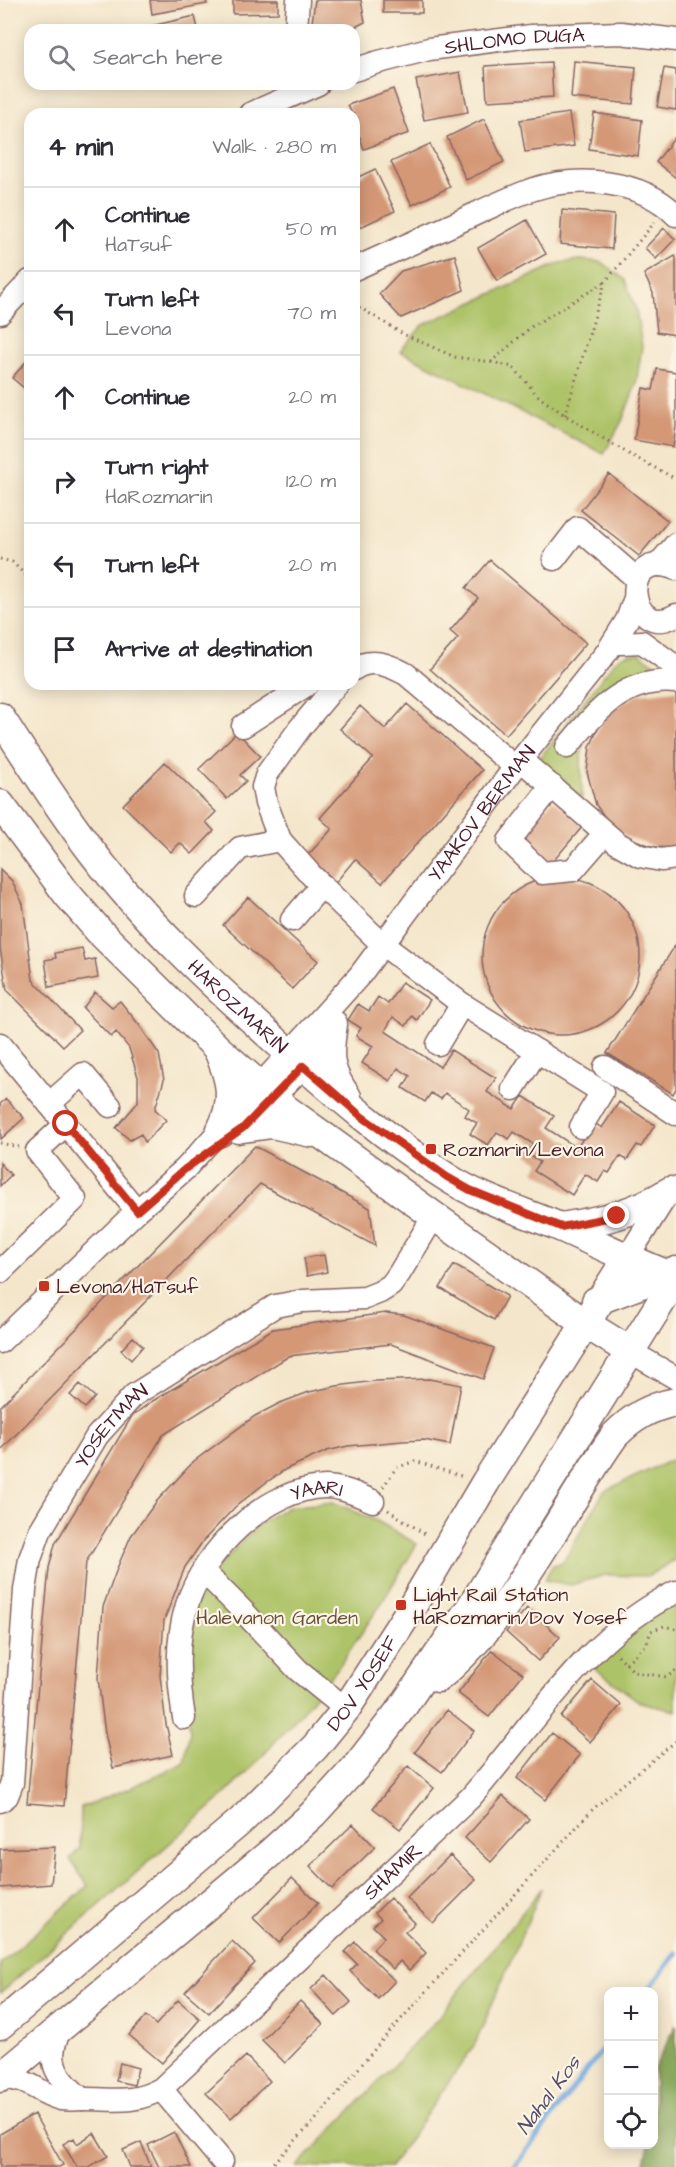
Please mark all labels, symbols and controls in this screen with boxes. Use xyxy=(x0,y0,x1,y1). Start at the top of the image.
street label: SHLOMO DUGA xyxy=(443,21,585,62)
search box xyxy=(24,24,360,90)
icon: search xyxy=(45,41,78,74)
text: Search here xyxy=(93,42,223,73)
text: 4 min xyxy=(48,129,113,165)
text: Walk · 280 m xyxy=(212,133,336,161)
text: Continue xyxy=(105,200,190,231)
icon: ahead xyxy=(48,213,81,246)
text: 50 m xyxy=(286,215,336,243)
text: HaTsuf xyxy=(105,231,172,259)
text: Turn left xyxy=(105,284,199,315)
icon: left xyxy=(48,297,81,330)
text: 70 m xyxy=(288,299,336,327)
text: Levona xyxy=(105,315,171,343)
icon: ahead xyxy=(48,381,81,414)
text: Continue xyxy=(105,382,190,413)
text: 20 m xyxy=(288,383,336,411)
text: Turn right xyxy=(105,452,208,483)
icon: right xyxy=(48,465,81,498)
text: 120 m xyxy=(286,467,336,495)
text: HaRozmarin xyxy=(105,483,213,511)
icon: left xyxy=(48,549,81,582)
text: Turn left xyxy=(105,550,199,581)
text: 20 m xyxy=(288,551,336,579)
icon: arrive xyxy=(48,633,81,666)
text: Arrive at destination xyxy=(105,634,312,665)
street label: YAAKOV BERMAN xyxy=(421,739,543,888)
street label: HAROZMARIN xyxy=(181,953,294,1060)
route start xyxy=(52,1110,78,1136)
place label: Rozmarin/Levona xyxy=(443,1136,604,1164)
marker: Rozmarin/Levona xyxy=(424,1142,438,1156)
route end xyxy=(603,1202,629,1228)
place label: Levona/HaTsuf xyxy=(56,1273,199,1301)
marker: Levona/HaTsuf xyxy=(37,1279,51,1293)
street label: YOSETMAN xyxy=(68,1377,153,1473)
street label: YAARI xyxy=(286,1474,346,1508)
place label: Light Rail Station HaRozmarin/Dov Yosef xyxy=(413,1581,627,1632)
marker: Light Rail Station HaRozmarin/Dov Yosef xyxy=(394,1598,408,1612)
park label: Halevanon Garden xyxy=(196,1604,358,1632)
street label: DOV YOSEF xyxy=(321,1630,405,1737)
street label: SHAMIR xyxy=(357,1837,429,1907)
map controls xyxy=(604,1987,658,2149)
button: + xyxy=(604,1987,658,2041)
button: − xyxy=(604,2041,658,2095)
water label: Nahal Kos xyxy=(509,2049,588,2141)
button: locate xyxy=(604,2095,658,2149)

